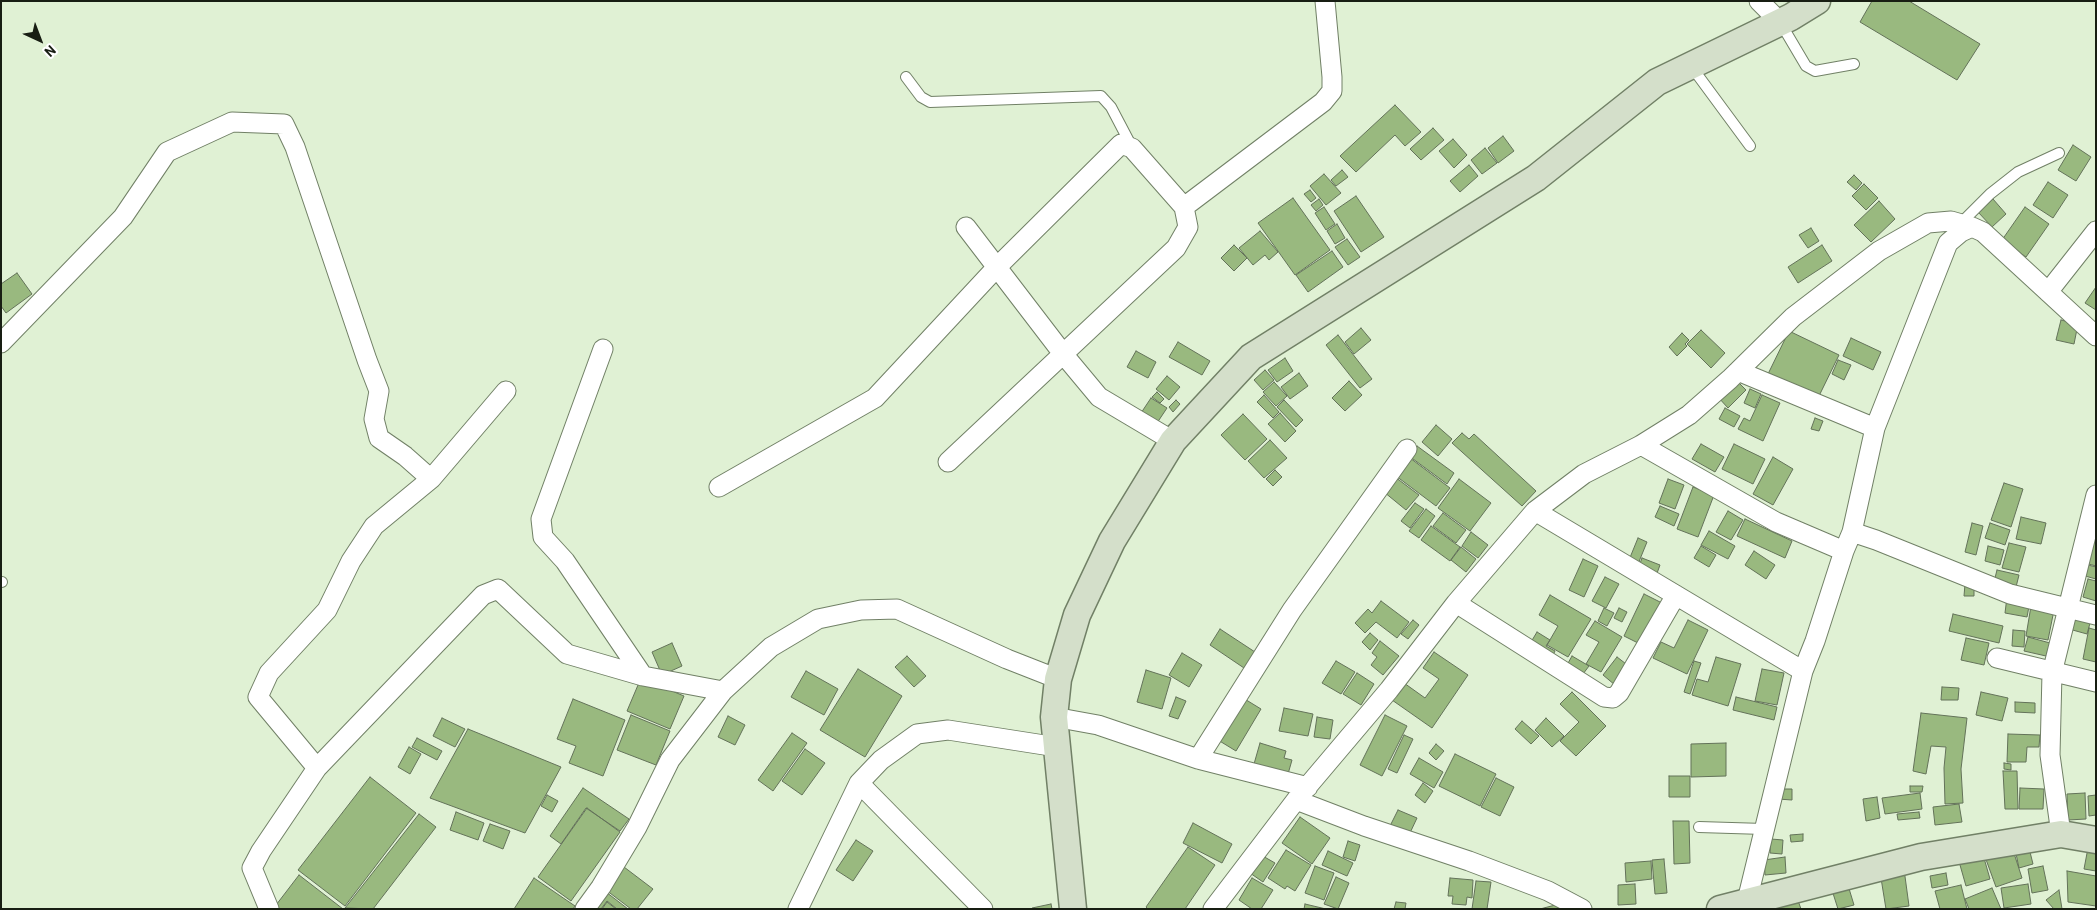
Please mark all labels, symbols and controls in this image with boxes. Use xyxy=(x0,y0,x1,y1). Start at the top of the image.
north arrow xyxy=(15,15,65,65)
text: N xyxy=(41,42,60,61)

